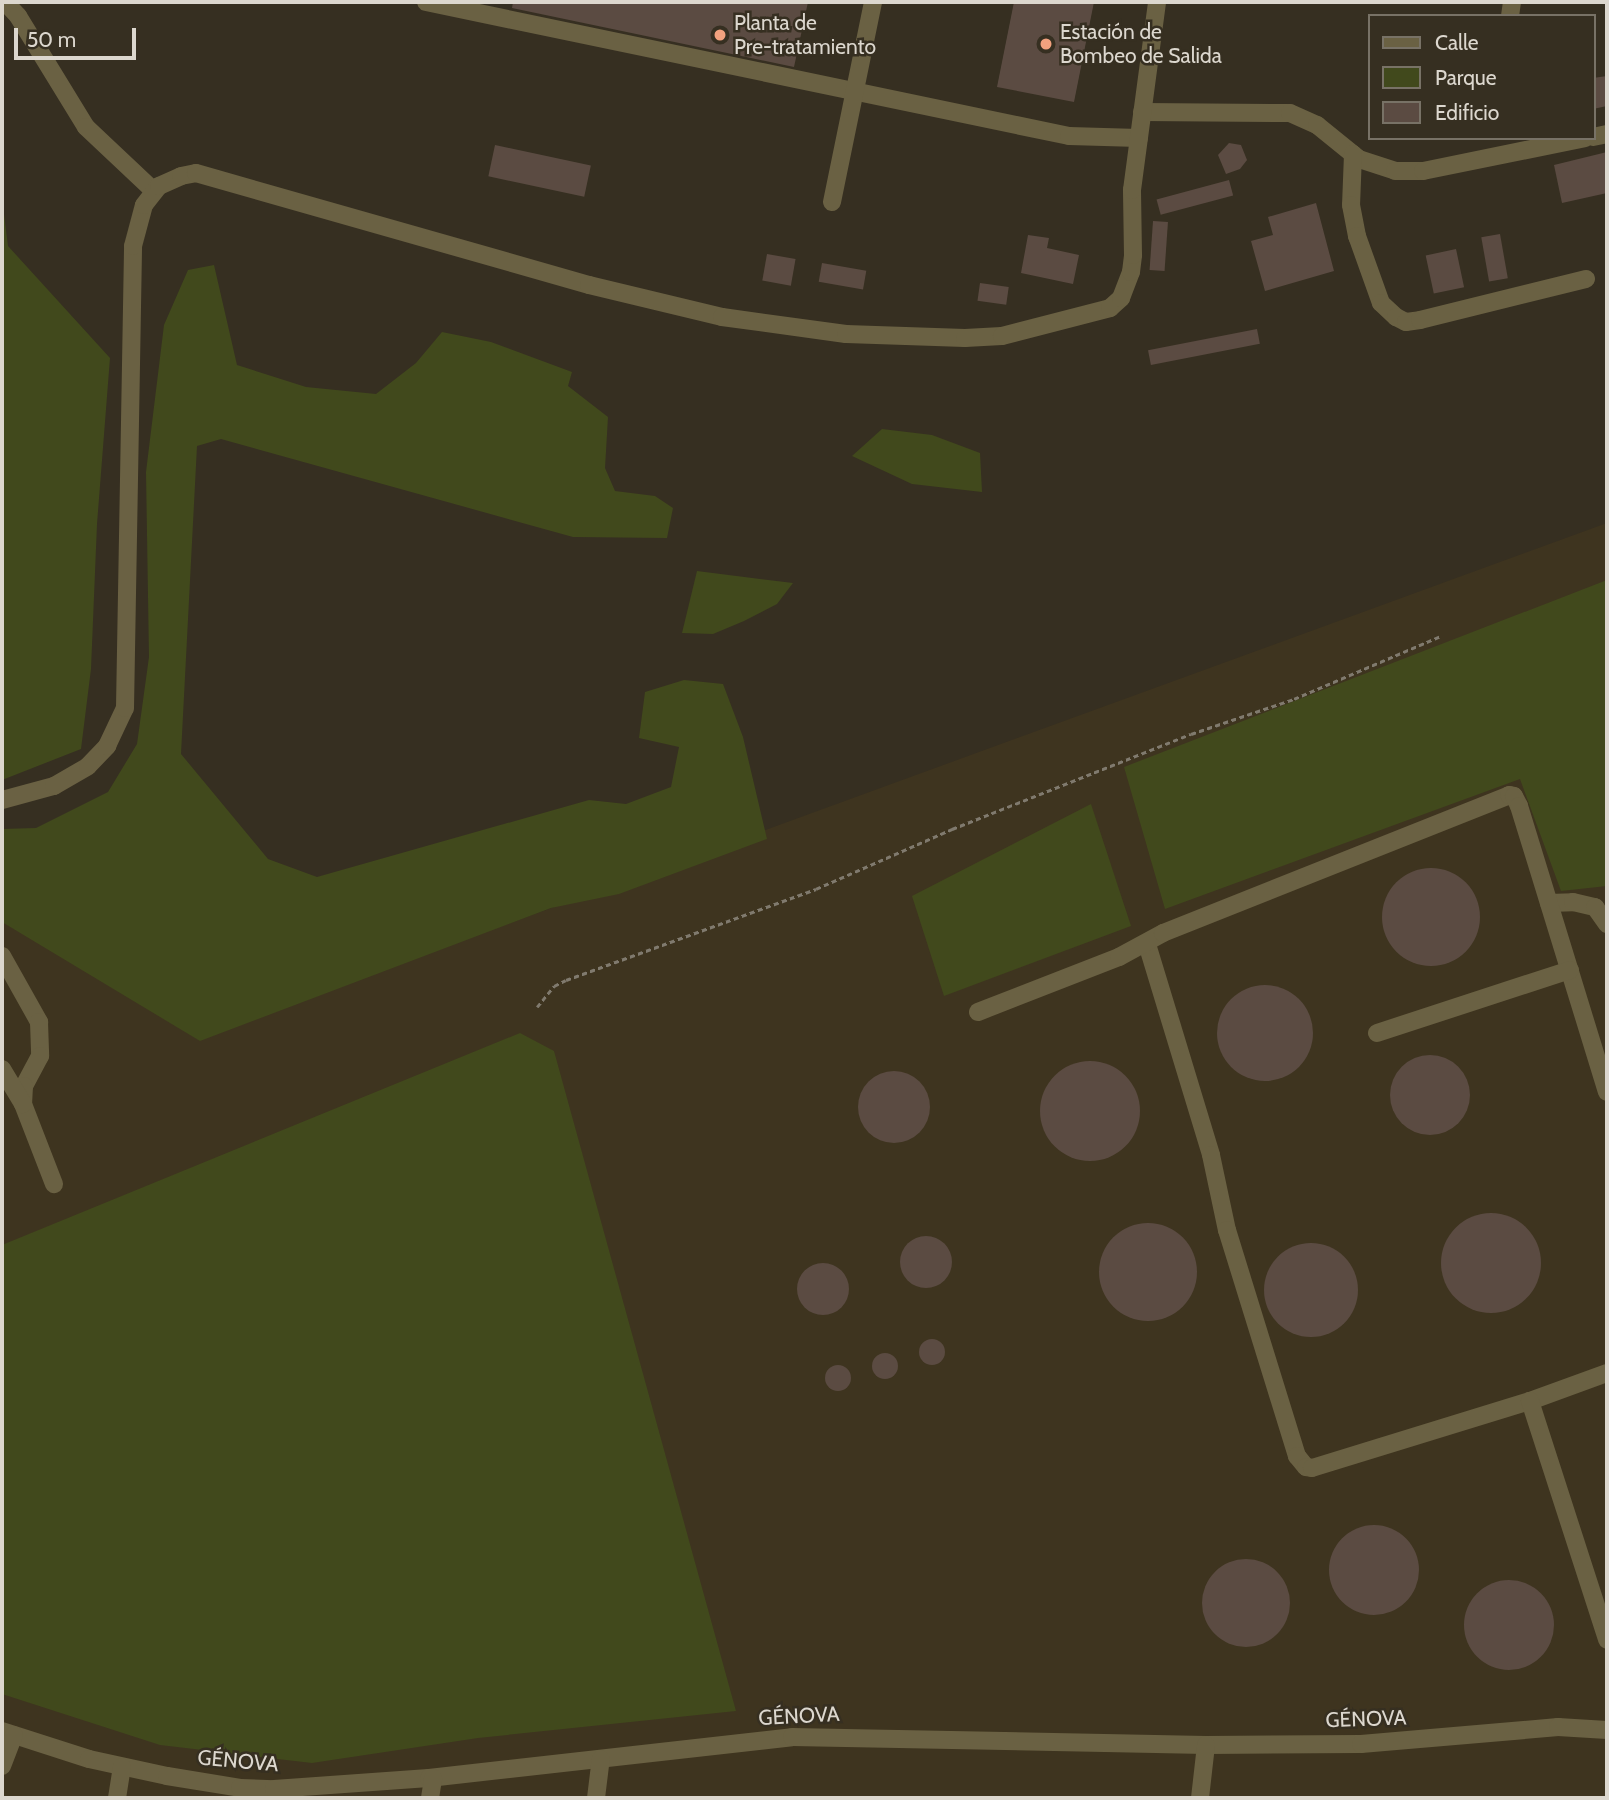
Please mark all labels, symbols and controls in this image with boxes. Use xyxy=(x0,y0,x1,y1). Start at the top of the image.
place label: Planta de Pre-tratamiento xyxy=(734,10,876,60)
scale bar xyxy=(18,14,140,58)
legend xyxy=(1368,14,1595,140)
place label: Estación de Bombeo de Salida xyxy=(1060,19,1222,69)
text: 50 m xyxy=(27,27,76,52)
marker: Planta de Pre-tratamiento xyxy=(712,27,728,43)
text: Calle xyxy=(1435,30,1479,55)
marker: Estación de Bombeo de Salida xyxy=(1038,36,1054,52)
text: Parque xyxy=(1435,65,1497,90)
text: Edificio xyxy=(1435,100,1499,125)
street label: GÉNOVA xyxy=(758,1701,840,1731)
street label: GÉNOVA xyxy=(1325,1705,1407,1733)
street label: GÉNOVA xyxy=(196,1745,280,1777)

